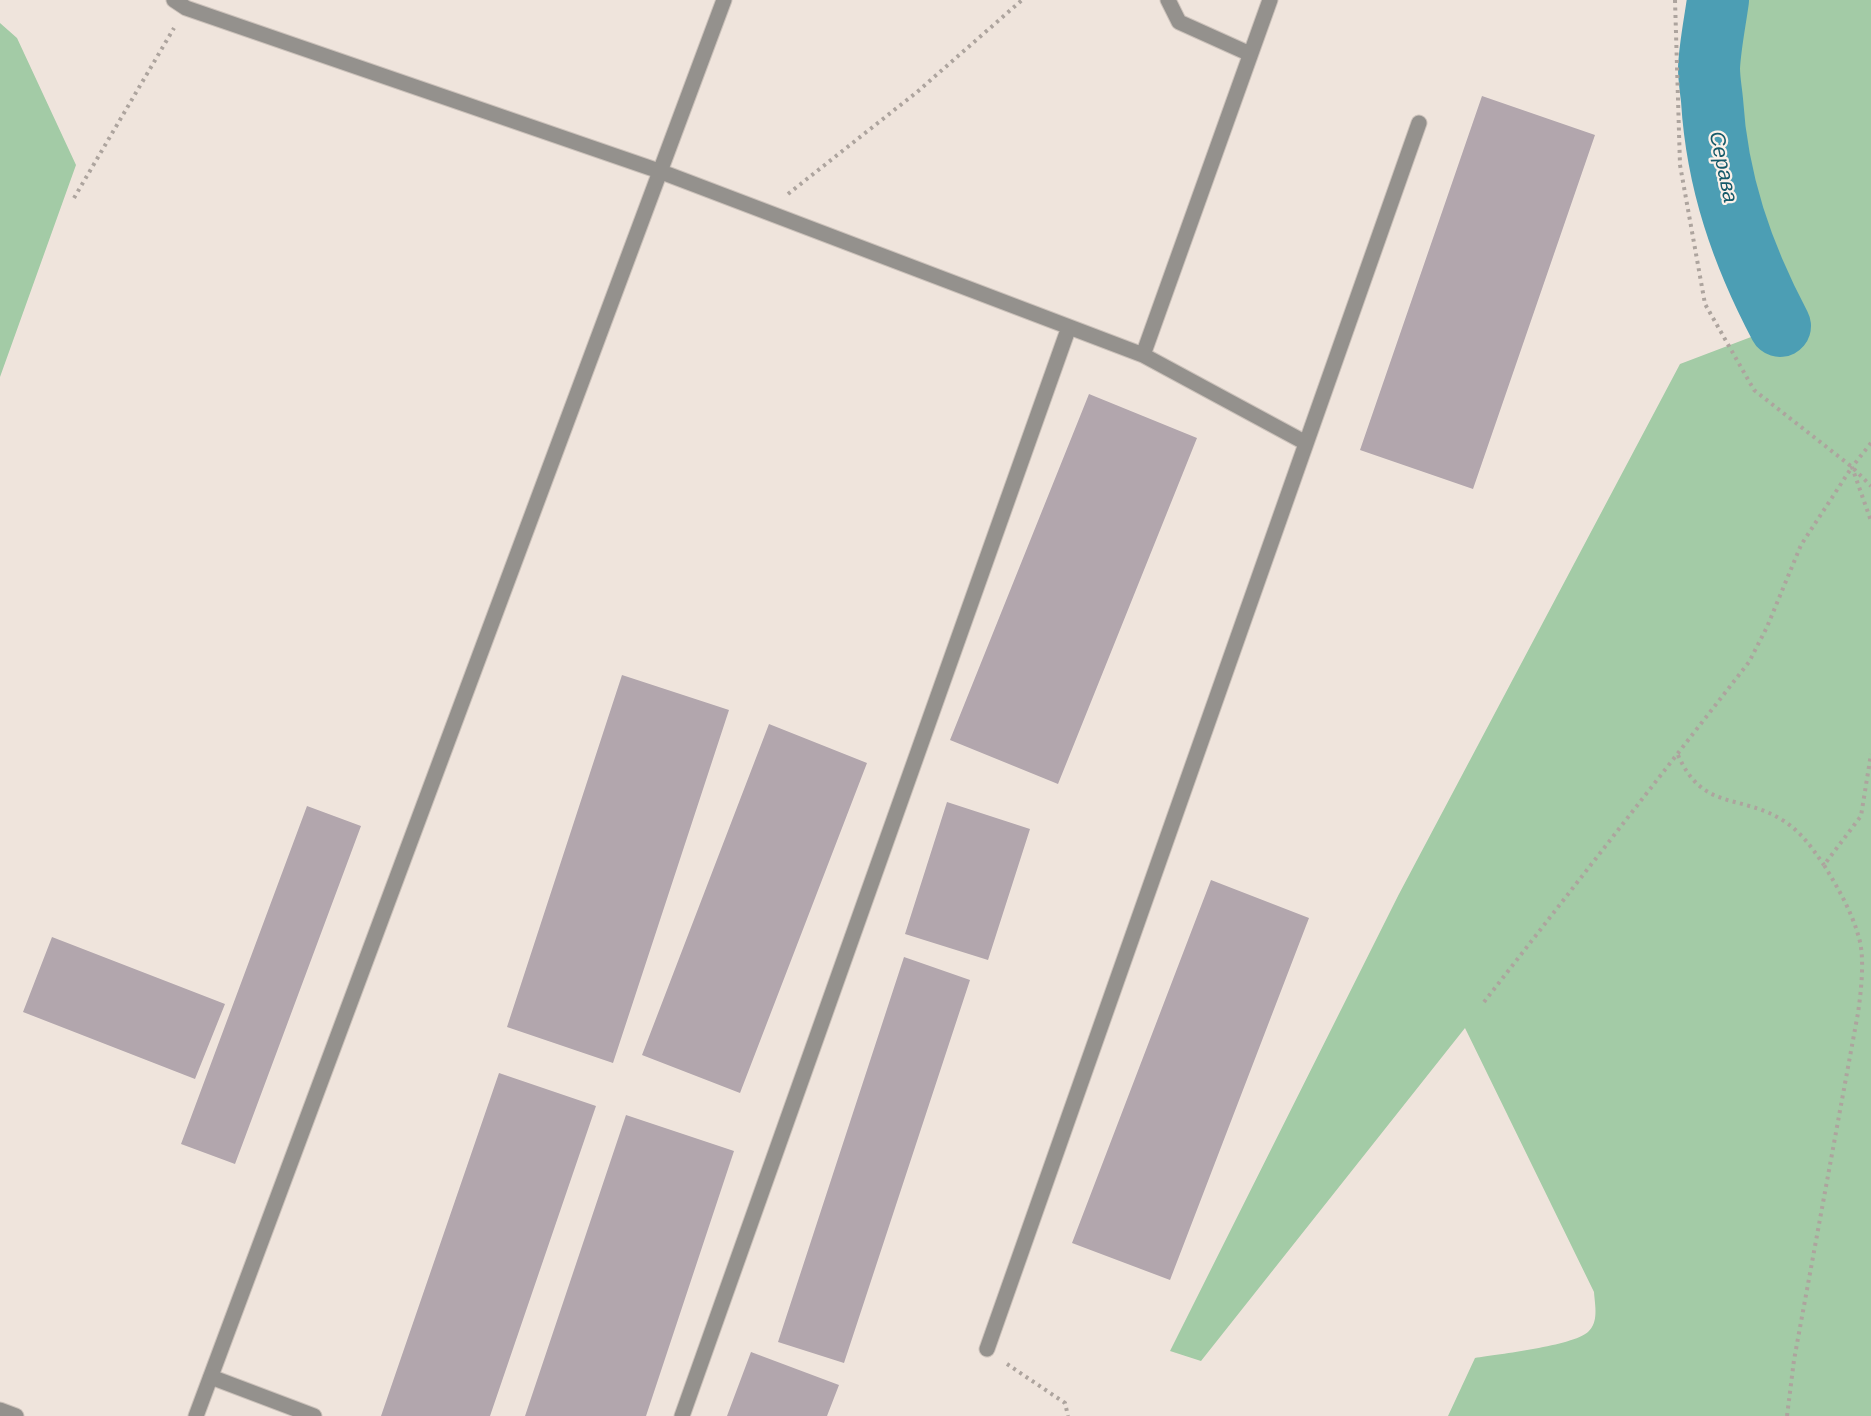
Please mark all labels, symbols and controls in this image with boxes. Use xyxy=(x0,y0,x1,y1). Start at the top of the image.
water label: Серава xyxy=(1703,129,1743,205)

